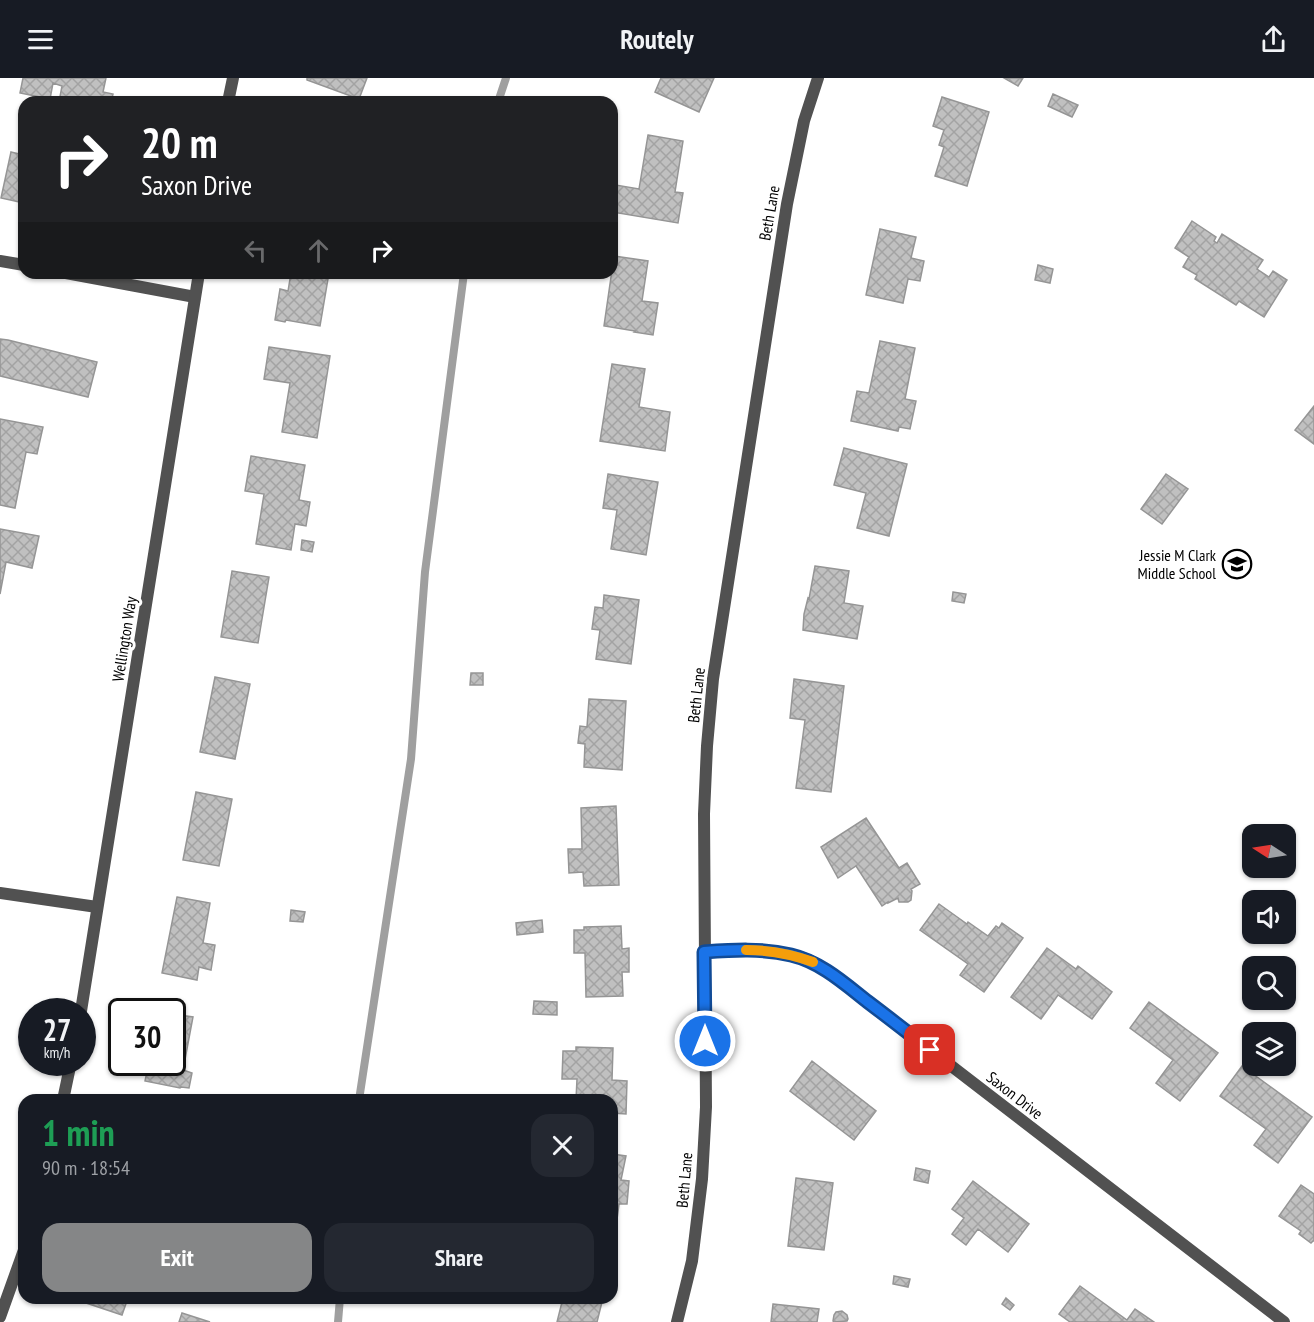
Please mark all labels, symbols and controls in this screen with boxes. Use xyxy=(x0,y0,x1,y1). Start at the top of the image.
text: Routely xyxy=(620,22,694,56)
icon: menu xyxy=(24,23,57,56)
icon: share xyxy=(1257,23,1290,56)
text: 20 m xyxy=(141,115,218,170)
icon: right xyxy=(42,120,120,198)
text: Saxon Drive xyxy=(141,168,252,202)
street label: Beth Lane xyxy=(754,184,784,242)
icon: left xyxy=(239,234,272,267)
icon: ahead xyxy=(302,234,335,267)
icon: right xyxy=(365,234,398,267)
place label: Jessie M Clark Middle School xyxy=(1138,545,1217,583)
school or university icon: Jessie M Clark Middle School xyxy=(1221,548,1253,580)
street label: Wellington Way xyxy=(107,595,141,683)
street label: Beth Lane xyxy=(683,666,709,724)
north arrow xyxy=(1242,824,1296,878)
map controls xyxy=(1242,824,1296,1076)
button: sound xyxy=(1242,890,1296,944)
button: search xyxy=(1242,956,1296,1010)
speed limit sign: 30 xyxy=(108,998,186,1076)
position arrow xyxy=(673,1009,737,1073)
text: 27 xyxy=(43,1010,71,1049)
button: layers xyxy=(1242,1022,1296,1076)
pin xyxy=(904,1024,955,1075)
icon: arrive xyxy=(913,1033,946,1066)
text: km/h xyxy=(44,1043,70,1062)
street label: Saxon Drive xyxy=(983,1067,1047,1123)
text: 1 min xyxy=(42,1109,115,1156)
button: close xyxy=(531,1114,594,1177)
street label: Beth Lane xyxy=(672,1152,696,1208)
text: 90 m · 18:54 xyxy=(42,1155,130,1181)
button: Exit xyxy=(42,1223,312,1292)
button: Share xyxy=(324,1223,594,1292)

